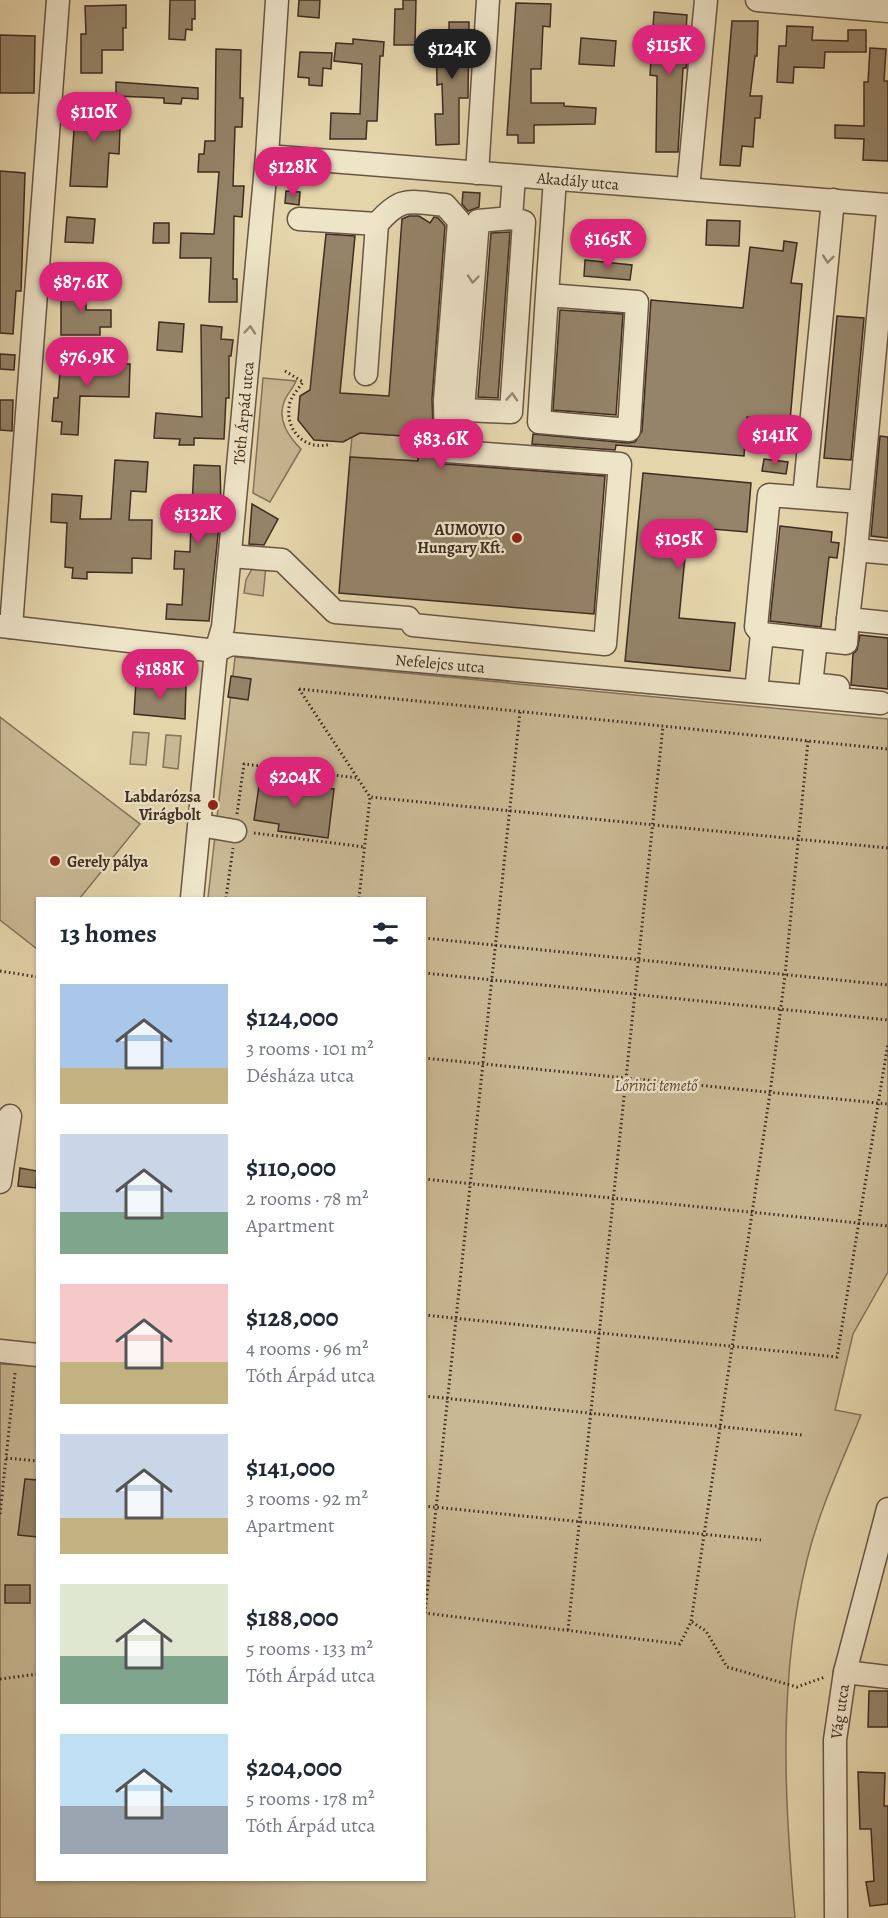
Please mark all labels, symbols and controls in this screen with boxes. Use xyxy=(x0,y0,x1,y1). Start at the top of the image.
pin: $115K xyxy=(627,25,711,76)
pin: $124K xyxy=(410,29,494,80)
text: $115K xyxy=(646,31,692,58)
text: $124K xyxy=(428,35,476,62)
pin: $110K xyxy=(52,92,136,143)
text: $110K xyxy=(71,98,117,125)
pin: $128K xyxy=(251,147,335,198)
text: $128K xyxy=(269,153,317,180)
street label: Akadály utca xyxy=(535,167,620,196)
pin: $165K xyxy=(566,219,650,270)
text: $165K xyxy=(584,225,632,252)
one-way arrow xyxy=(822,254,835,263)
pin: $87.6K xyxy=(32,262,130,313)
text: $87.6K xyxy=(53,268,109,295)
one-way arrow xyxy=(467,274,480,283)
one-way arrow xyxy=(244,325,257,334)
pin: $76.9K xyxy=(38,337,136,388)
text: $76.9K xyxy=(59,343,115,370)
street label: Tóth Árpád utca xyxy=(228,360,260,466)
one-way arrow xyxy=(505,393,518,402)
pin: $141K xyxy=(733,415,817,466)
pin: $83.6K xyxy=(392,419,490,470)
text: $141K xyxy=(752,421,798,448)
text: $83.6K xyxy=(413,425,469,452)
pin: $132K xyxy=(156,494,240,545)
text: $132K xyxy=(174,500,222,527)
place label: AUMOVIO Hungary Kft. xyxy=(417,519,505,559)
pin: $105K xyxy=(637,519,721,570)
text: $105K xyxy=(655,525,703,552)
marker: AUMOVIO Hungary Kft. xyxy=(510,531,524,545)
pin: $188K xyxy=(118,649,202,700)
street label: Nefelejcs utca xyxy=(394,649,486,679)
text: $188K xyxy=(136,655,184,682)
pin: $204K xyxy=(253,757,337,808)
text: $204K xyxy=(269,763,321,790)
place label: Labdarózsa Virágbolt xyxy=(124,786,202,826)
marker: Labdarózsa Virágbolt xyxy=(206,798,220,812)
place label: Gerely pálya xyxy=(67,851,148,873)
marker: Gerely pálya xyxy=(48,854,62,868)
text: 13 homes xyxy=(60,916,157,951)
icon: filters xyxy=(369,917,402,950)
text: $124,000 xyxy=(246,1000,338,1035)
icon: home xyxy=(108,1008,180,1080)
text: 3 rooms · 101 m² xyxy=(246,1035,374,1062)
text: Désháza utca xyxy=(246,1062,355,1089)
park label: Lőrinci temető xyxy=(615,1075,698,1097)
text: $110,000 xyxy=(246,1150,336,1185)
icon: home xyxy=(108,1158,180,1230)
text: 2 rooms · 78 m² xyxy=(246,1185,369,1212)
text: Apartment xyxy=(246,1212,335,1239)
text: $128,000 xyxy=(246,1300,339,1335)
icon: home xyxy=(108,1308,180,1380)
text: 4 rooms · 96 m² xyxy=(246,1335,368,1362)
text: Tóth Árpád utca xyxy=(246,1362,375,1389)
text: $141,000 xyxy=(246,1450,335,1485)
icon: home xyxy=(108,1458,180,1530)
text: 3 rooms · 92 m² xyxy=(246,1485,368,1512)
text: Apartment xyxy=(246,1512,335,1539)
text: $188,000 xyxy=(246,1600,339,1635)
icon: home xyxy=(108,1608,180,1680)
text: 5 rooms · 133 m² xyxy=(246,1635,373,1662)
text: Tóth Árpád utca xyxy=(246,1662,375,1689)
street label: Vág utca xyxy=(825,1682,855,1741)
text: $204,000 xyxy=(246,1750,342,1785)
icon: home xyxy=(108,1758,180,1830)
text: 5 rooms · 178 m² xyxy=(246,1785,375,1812)
text: Tóth Árpád utca xyxy=(246,1812,375,1839)

